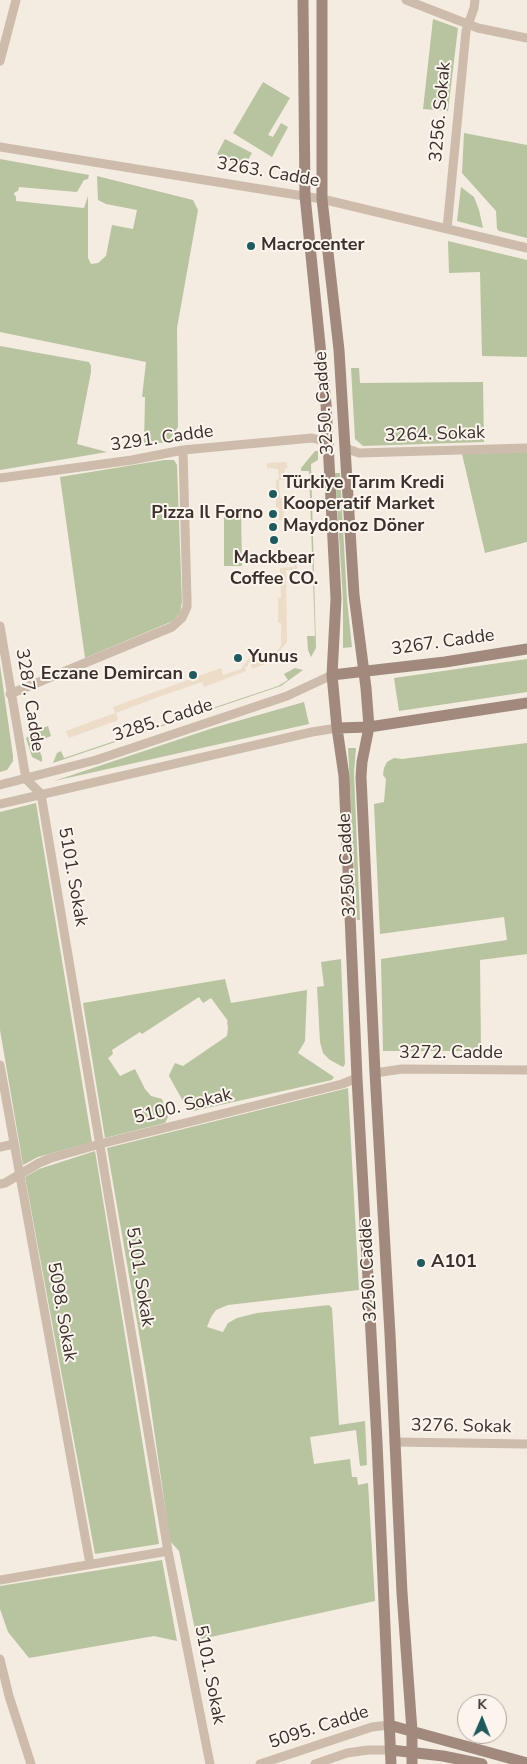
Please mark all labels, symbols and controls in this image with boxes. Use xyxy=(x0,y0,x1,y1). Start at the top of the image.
street label: 3256. Sokak xyxy=(426,61,456,163)
street label: 3263. Cadde xyxy=(215,153,321,193)
place label: Macrocenter xyxy=(261,235,364,257)
marker: Macrocenter xyxy=(245,240,257,252)
street label: 3250. Cadde xyxy=(311,350,339,456)
street label: 3291. Cadde xyxy=(109,421,215,457)
street label: 3264. Sokak xyxy=(384,422,486,448)
place label: Türkiye Tarım Kredi Kooperatif Market xyxy=(283,473,444,516)
marker: Türkiye Tarım Kredi Kooperatif Market xyxy=(267,488,279,500)
place label: Pizza Il Forno xyxy=(151,503,263,525)
marker: Pizza Il Forno xyxy=(267,508,279,520)
place label: Maydonoz Döner xyxy=(283,516,424,538)
marker: Maydonoz Döner xyxy=(267,521,279,533)
marker: Mackbear Coffee CO. xyxy=(268,534,280,546)
place label: Mackbear Coffee CO. xyxy=(230,548,318,590)
street label: 3267. Cadde xyxy=(390,625,496,661)
street label: 3287. Cadde xyxy=(10,647,48,753)
place label: Yunus xyxy=(248,647,298,669)
marker: Yunus xyxy=(232,652,244,664)
place label: Eczane Demircan xyxy=(41,664,183,686)
marker: Eczane Demircan xyxy=(187,669,199,681)
street label: 3285. Cadde xyxy=(110,695,216,747)
street label: 3250. Cadde xyxy=(334,813,362,917)
street label: 5101. Sokak xyxy=(53,826,91,928)
street label: 3272. Cadde xyxy=(399,1043,503,1065)
street label: 5100. Sokak xyxy=(132,1084,234,1130)
street label: 3250. Cadde xyxy=(355,1218,383,1322)
street label: 5101. Sokak xyxy=(120,1226,158,1328)
place label: A101 xyxy=(431,1252,477,1274)
marker: A101 xyxy=(415,1257,427,1269)
street label: 5098. Sokak xyxy=(42,1261,80,1363)
street label: 3276. Sokak xyxy=(411,1415,511,1439)
street label: 5101. Sokak xyxy=(189,1624,229,1726)
north arrow xyxy=(457,1694,507,1744)
text: K xyxy=(477,1695,487,1714)
street label: 5095. Cadde xyxy=(266,1702,372,1754)

